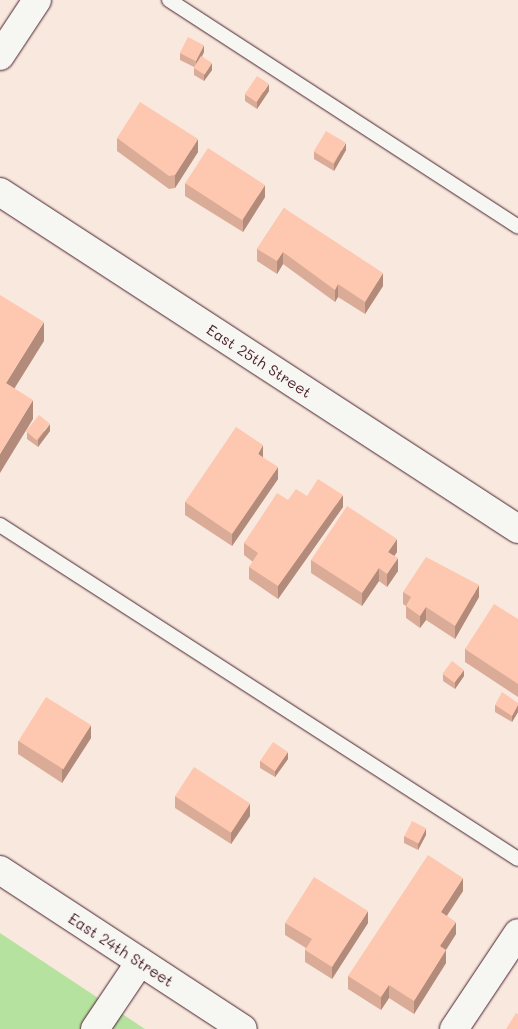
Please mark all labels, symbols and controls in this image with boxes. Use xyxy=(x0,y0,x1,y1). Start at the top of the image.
street label: East 25th Street xyxy=(203,320,315,402)
street label: East 24th Street xyxy=(65,909,177,991)

